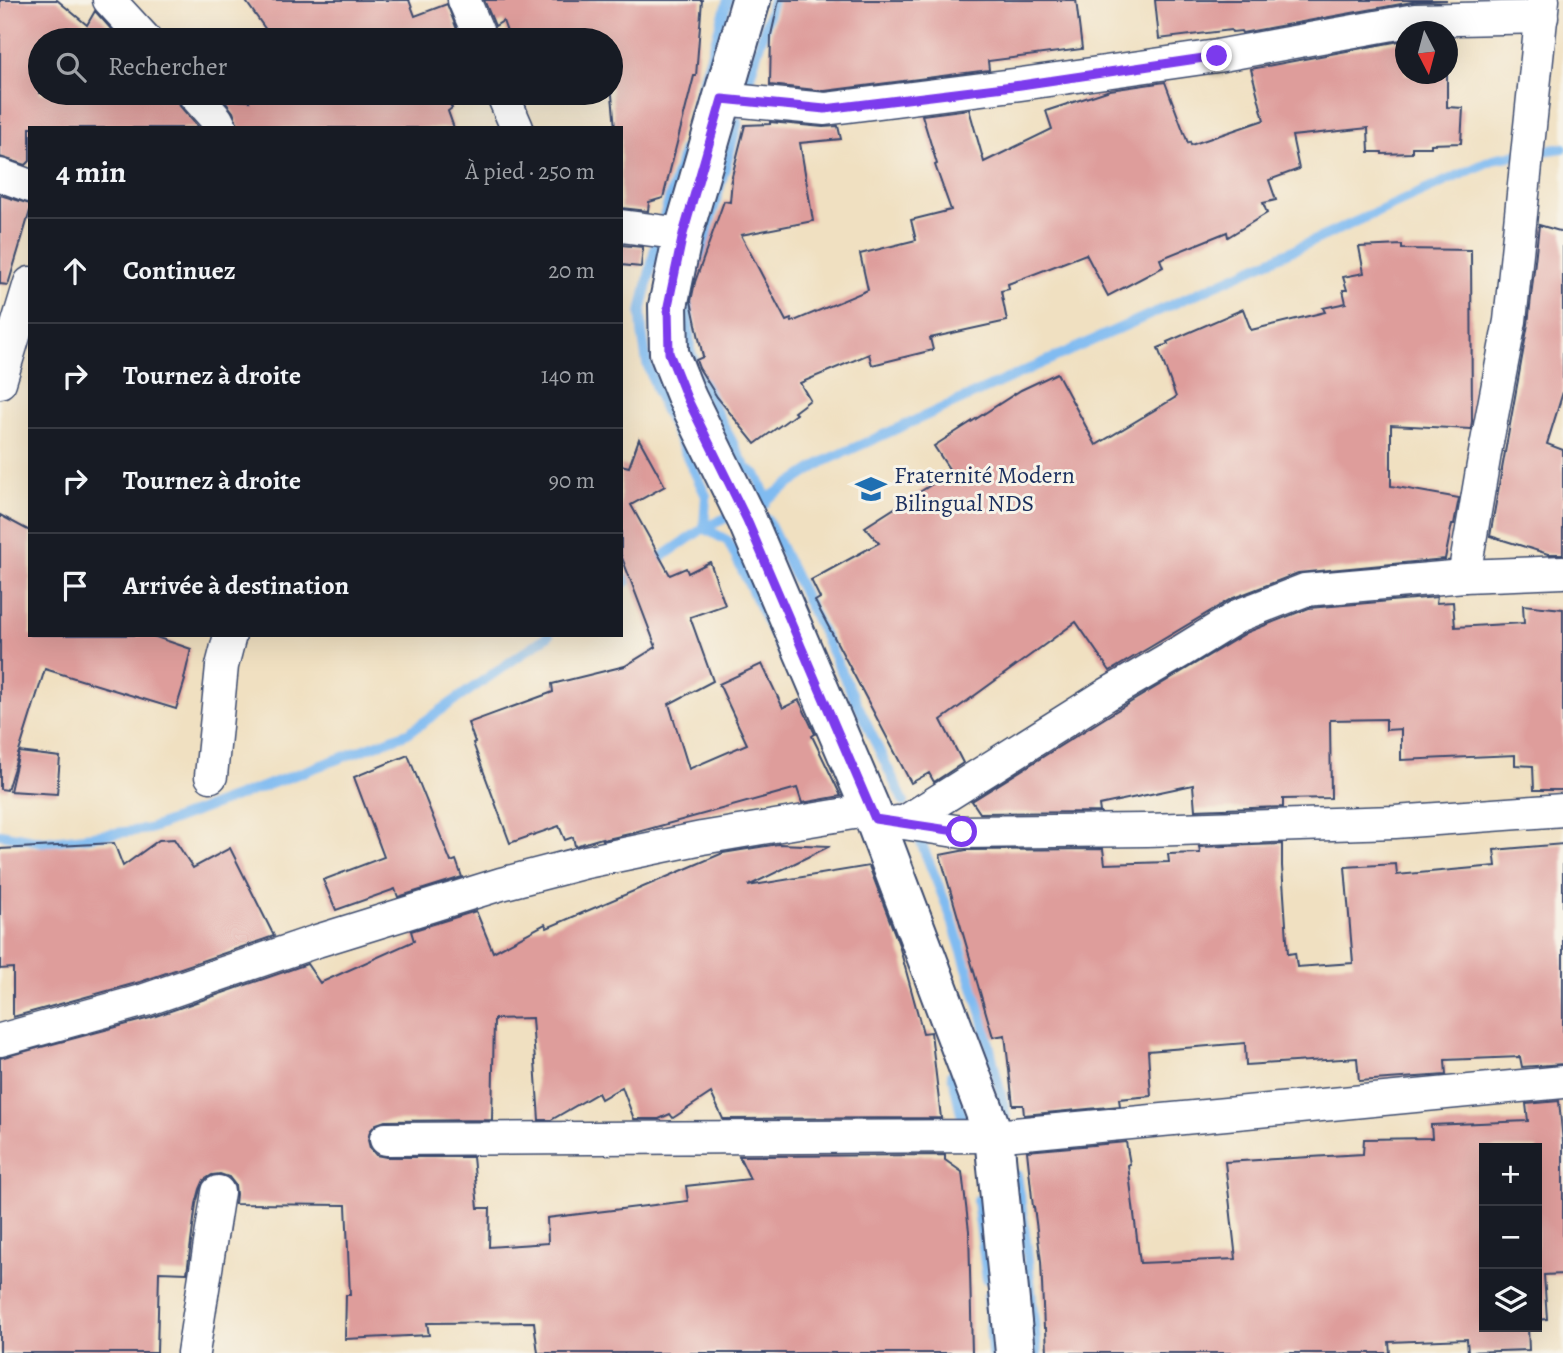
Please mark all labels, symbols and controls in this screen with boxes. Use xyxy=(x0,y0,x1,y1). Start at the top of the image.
north arrow xyxy=(1395,21,1458,84)
search box xyxy=(28,28,623,105)
route end xyxy=(1201,40,1232,71)
icon: search xyxy=(52,48,90,86)
text: Rechercher xyxy=(108,49,228,84)
text: 4 min xyxy=(56,152,126,192)
text: À pied · 250 m xyxy=(465,156,595,187)
icon: ahead xyxy=(56,252,94,290)
text: Continuez xyxy=(123,253,236,288)
text: 20 m xyxy=(548,255,595,286)
icon: right xyxy=(56,357,94,395)
text: Tournez à droite xyxy=(123,358,301,393)
text: 140 m xyxy=(541,360,595,391)
place label: Fraternité Modern Bilingual NDS xyxy=(894,459,1075,519)
icon: right xyxy=(56,462,94,500)
text: Tournez à droite xyxy=(123,463,301,498)
text: 90 m xyxy=(549,465,595,496)
school or university icon: Fraternité Modern Bilingual NDS xyxy=(854,472,888,506)
icon: arrive xyxy=(56,567,94,605)
text: Arrivée à destination xyxy=(123,568,349,603)
route start xyxy=(946,816,977,847)
map controls xyxy=(1479,1143,1542,1332)
button: + xyxy=(1479,1143,1542,1206)
button: − xyxy=(1479,1206,1542,1269)
button: layers xyxy=(1479,1269,1542,1332)

